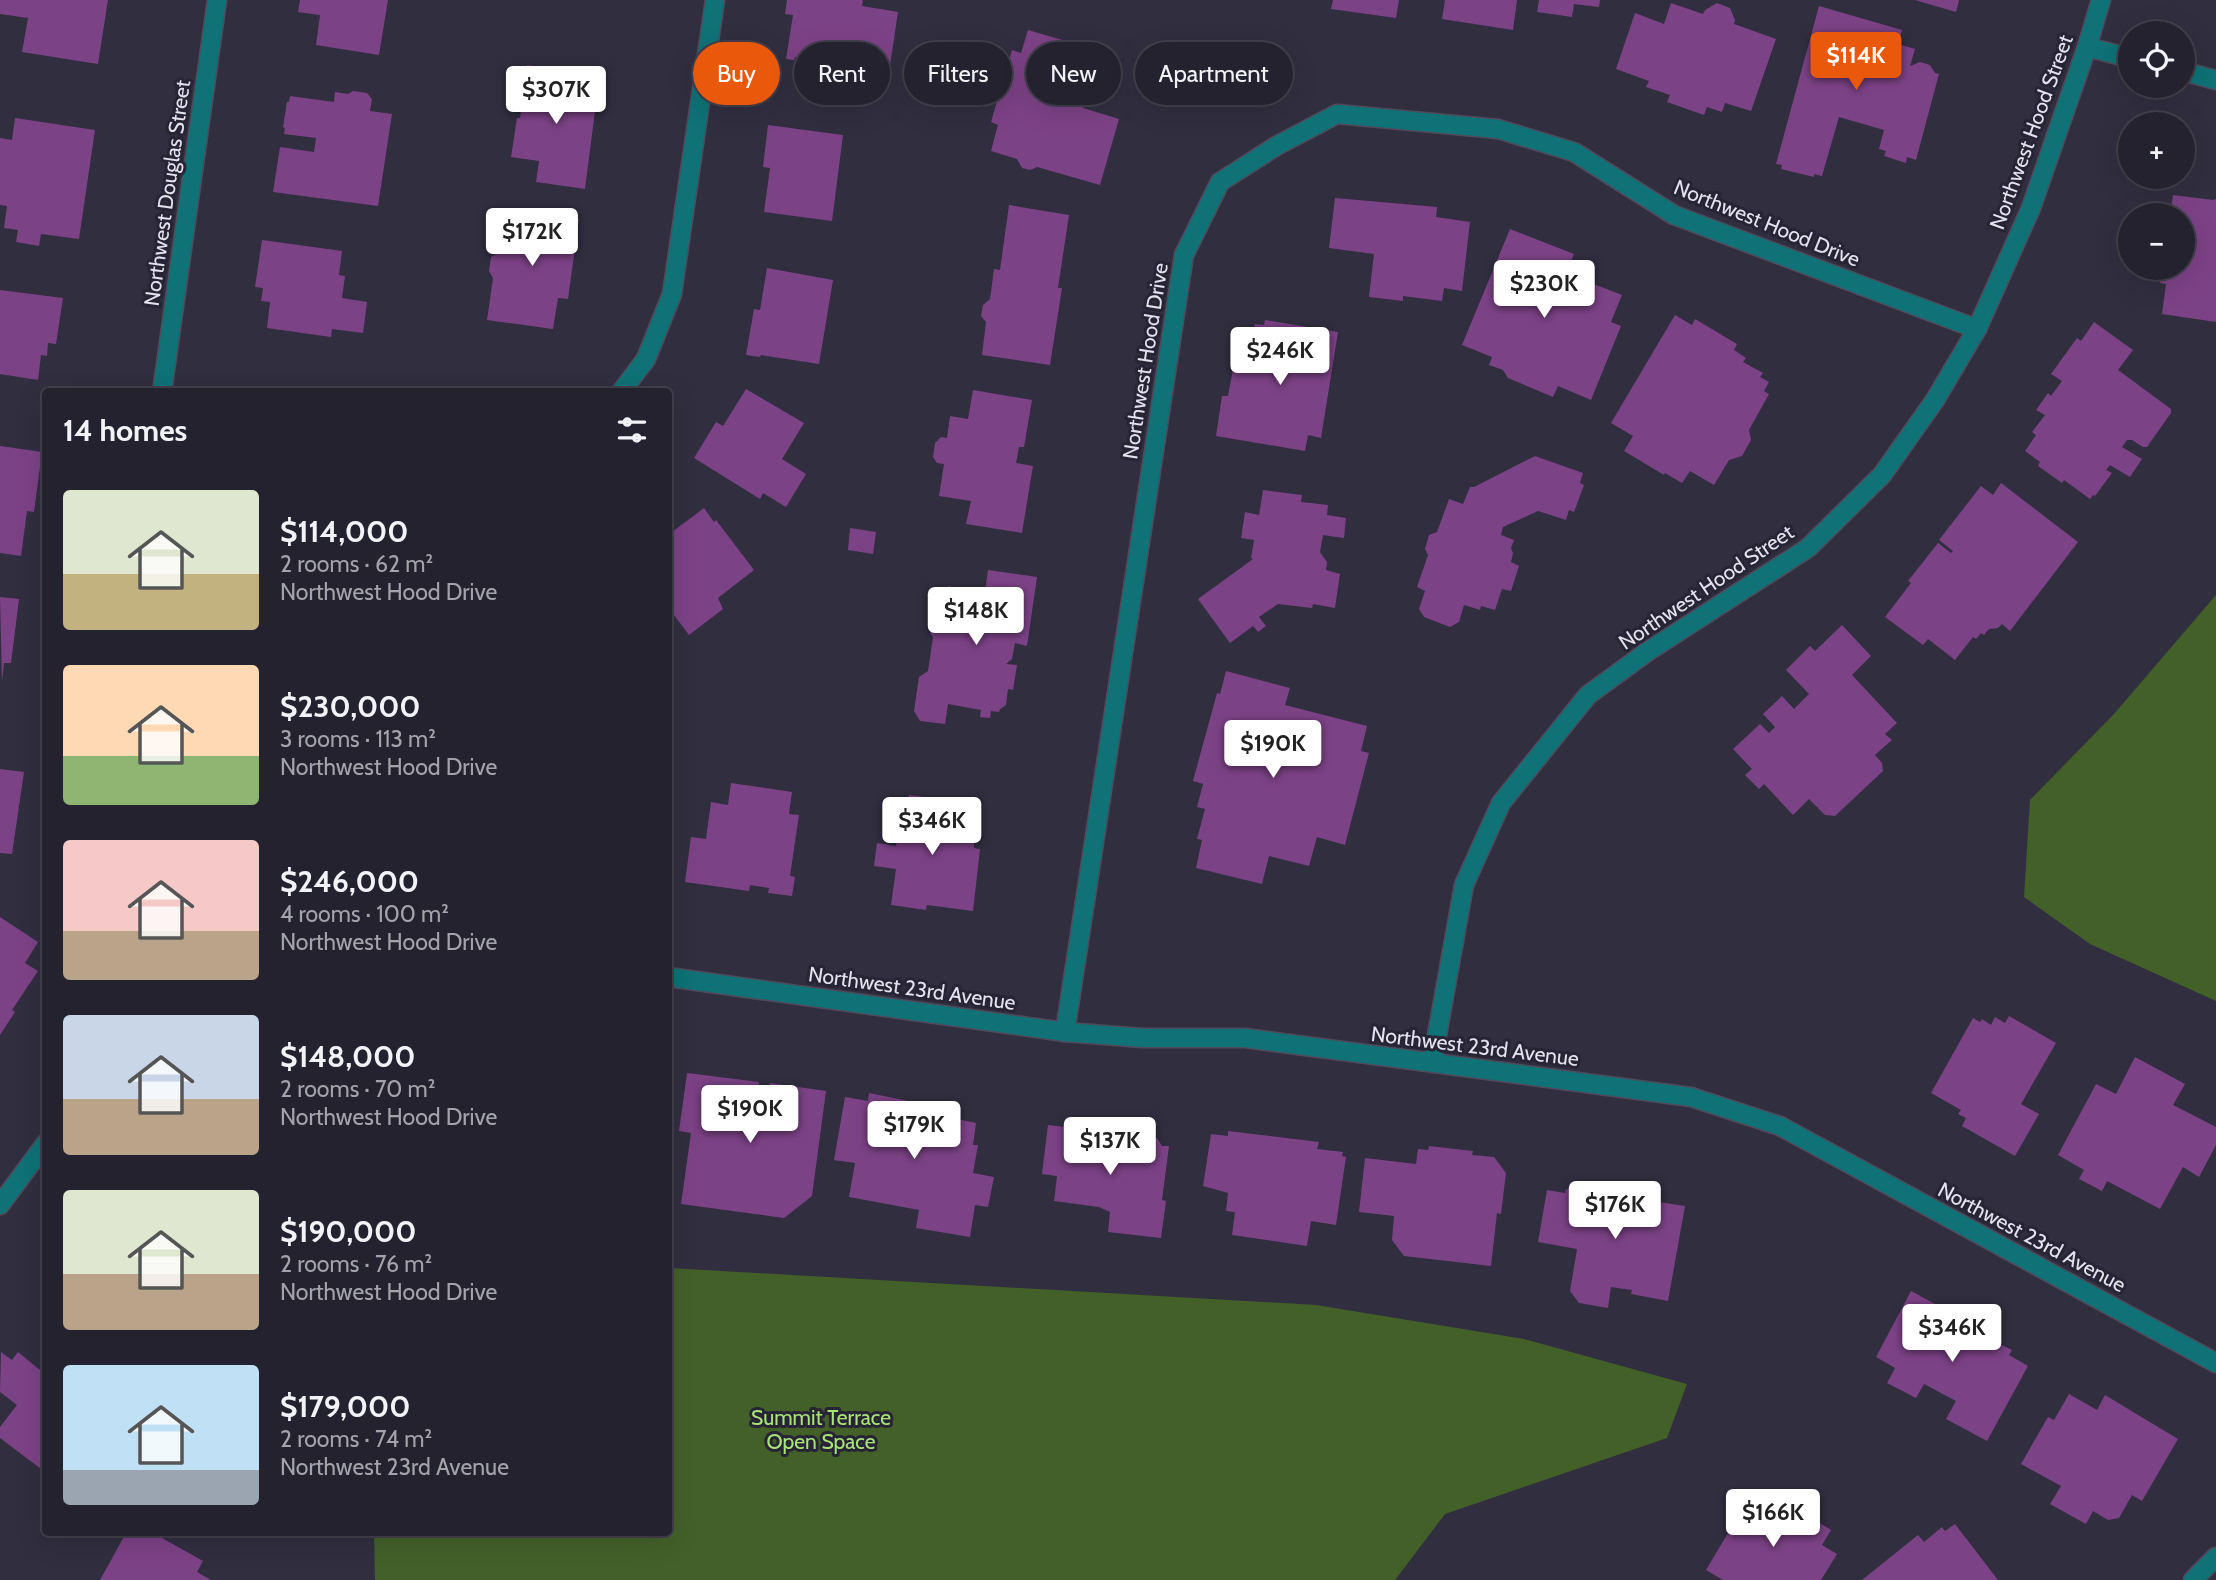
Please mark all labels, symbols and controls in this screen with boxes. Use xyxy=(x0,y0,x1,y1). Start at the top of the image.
map controls xyxy=(2118,21,2195,280)
button: locate xyxy=(2118,21,2195,98)
street label: Northwest Hood Street xyxy=(1984,31,2078,233)
pin: $114K xyxy=(1807,32,1905,92)
text: $114K xyxy=(1826,41,1886,69)
chip: Buy xyxy=(693,42,780,105)
chip: Rent xyxy=(794,42,890,105)
chip: Filters xyxy=(904,42,1012,105)
chip: New xyxy=(1026,42,1121,105)
chip: Apartment xyxy=(1135,42,1293,105)
pin: $307K xyxy=(507,66,605,126)
text: $307K xyxy=(522,75,590,103)
street label: Northwest Douglas Street xyxy=(139,78,195,308)
button: + xyxy=(2118,112,2195,189)
street label: Northwest Hood Drive xyxy=(1670,174,1864,272)
button: − xyxy=(2118,203,2195,280)
pin: $172K xyxy=(483,208,581,268)
text: $172K xyxy=(502,217,562,245)
pin: $230K xyxy=(1495,260,1593,320)
street label: Northwest Hood Drive xyxy=(1117,261,1173,461)
text: $230K xyxy=(1510,269,1578,297)
pin: $246K xyxy=(1231,328,1329,387)
text: $246K xyxy=(1246,336,1314,364)
icon: filters xyxy=(613,411,651,449)
text: 14 homes xyxy=(63,412,187,449)
text: $114,000 xyxy=(280,513,408,550)
icon: home xyxy=(119,518,203,602)
street label: Northwest Hood Street xyxy=(1614,519,1798,655)
text: 2 rooms · 62 m² xyxy=(280,550,433,578)
text: Northwest Hood Drive xyxy=(280,578,497,606)
pin: $148K xyxy=(927,588,1025,647)
text: $148K xyxy=(944,596,1008,624)
text: $230,000 xyxy=(280,688,421,725)
icon: home xyxy=(119,693,203,777)
pin: $190K xyxy=(1224,720,1322,780)
text: 3 rooms · 113 m² xyxy=(280,725,436,753)
text: $190K xyxy=(1240,729,1306,757)
text: Northwest Hood Drive xyxy=(280,753,497,781)
pin: $346K xyxy=(883,798,981,857)
text: $346K xyxy=(898,806,966,834)
text: $246,000 xyxy=(280,863,419,900)
icon: home xyxy=(119,868,203,952)
text: 4 rooms · 100 m² xyxy=(280,900,449,928)
text: Northwest Hood Drive xyxy=(280,928,497,956)
street label: Northwest 23rd Avenue xyxy=(807,961,1017,1015)
street label: Northwest 23rd Avenue xyxy=(1370,1021,1581,1071)
text: $148,000 xyxy=(280,1038,415,1075)
icon: home xyxy=(119,1043,203,1127)
text: 2 rooms · 70 m² xyxy=(280,1075,435,1103)
pin: $190K xyxy=(701,1086,799,1145)
text: $190K xyxy=(717,1094,783,1122)
pin: $179K xyxy=(865,1102,963,1161)
text: Northwest Hood Drive xyxy=(280,1103,497,1131)
text: $179K xyxy=(884,1110,944,1138)
pin: $137K xyxy=(1061,1118,1159,1177)
text: $137K xyxy=(1080,1126,1140,1154)
street label: Northwest 23rd Avenue xyxy=(1934,1177,2130,1297)
pin: $176K xyxy=(1566,1182,1664,1241)
text: $176K xyxy=(1585,1190,1645,1218)
text: $190,000 xyxy=(280,1213,416,1250)
icon: home xyxy=(119,1218,203,1302)
text: 2 rooms · 76 m² xyxy=(280,1250,432,1278)
text: Northwest Hood Drive xyxy=(280,1278,497,1306)
pin: $346K xyxy=(1903,1304,2001,1364)
text: $346K xyxy=(1918,1313,1986,1341)
text: $179,000 xyxy=(280,1388,410,1425)
icon: home xyxy=(119,1393,203,1477)
park label: Summit Terrace Open Space xyxy=(751,1405,891,1454)
text: 2 rooms · 74 m² xyxy=(280,1425,432,1453)
text: Northwest 23rd Avenue xyxy=(280,1453,509,1481)
pin: $166K xyxy=(1724,1490,1822,1549)
text: $166K xyxy=(1742,1498,1804,1526)

